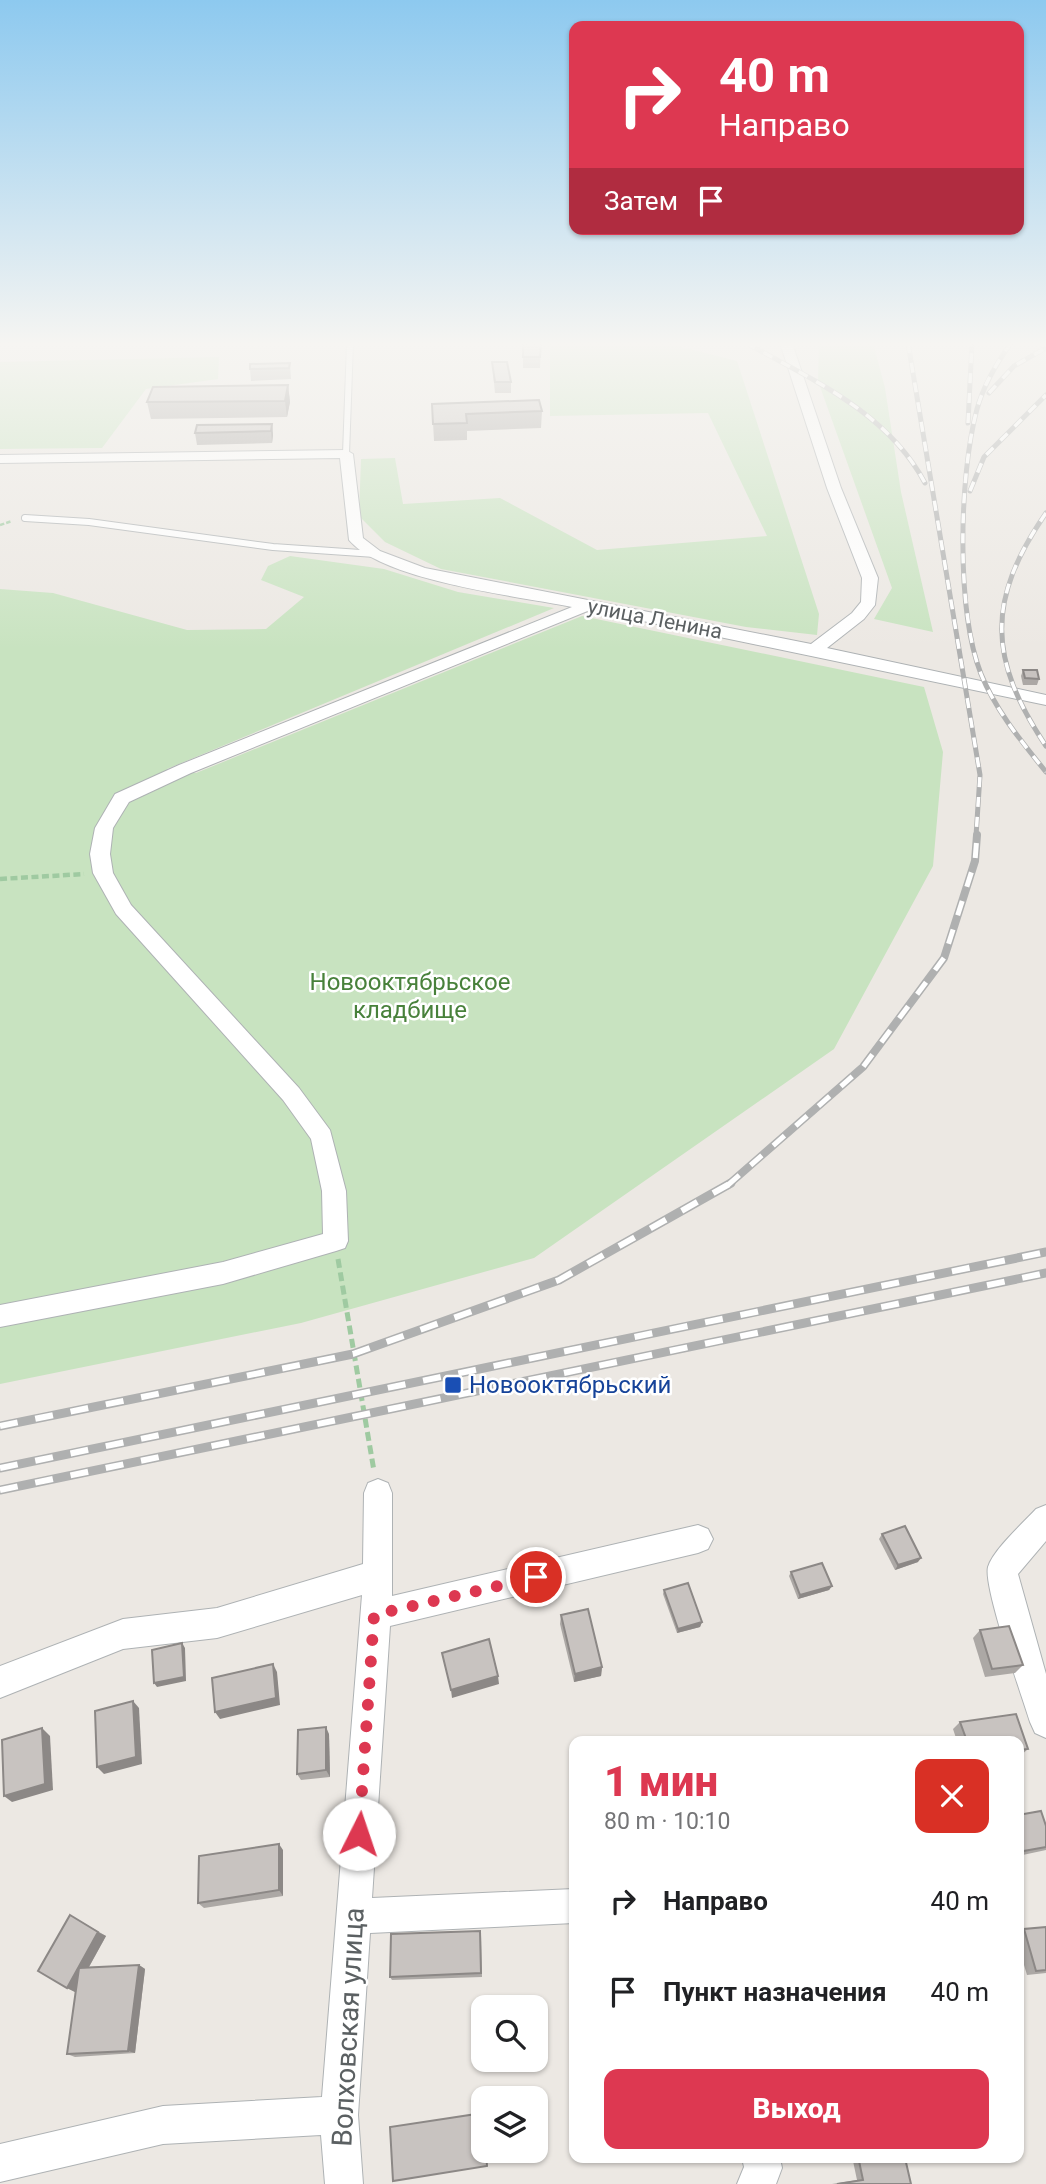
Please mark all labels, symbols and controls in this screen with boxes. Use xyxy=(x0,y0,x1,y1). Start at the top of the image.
text: 40 m xyxy=(719,47,830,104)
icon: right xyxy=(604,49,695,140)
text: Направо xyxy=(719,106,850,144)
icon: arrive xyxy=(692,182,730,220)
text: Затем xyxy=(604,186,678,216)
street label: улица Ленина xyxy=(586,594,724,644)
park label: Новооктябрьское кладбище xyxy=(310,968,510,1024)
place label: Новооктябрьский xyxy=(469,1371,671,1399)
marker: Новооктябрьский xyxy=(443,1375,463,1395)
pin xyxy=(506,1547,566,1607)
icon: arrive xyxy=(517,1558,555,1596)
text: 1 мин xyxy=(604,1757,718,1806)
button: close xyxy=(915,1759,989,1833)
position arrow xyxy=(322,1797,396,1871)
text: 80 m · 10:10 xyxy=(604,1808,730,1835)
icon: right xyxy=(604,1882,642,1920)
text: Направо xyxy=(663,1886,768,1916)
text: 40 m xyxy=(931,1886,989,1916)
street label: Волховская улица xyxy=(325,1907,371,2147)
icon: arrive xyxy=(604,1973,642,2011)
text: Пункт назначения xyxy=(663,1977,887,2007)
text: 40 m xyxy=(931,1977,989,2007)
map controls xyxy=(471,1995,548,2163)
button: search xyxy=(471,1995,548,2072)
button: Выход xyxy=(604,2069,989,2149)
button: layers xyxy=(471,2086,548,2163)

